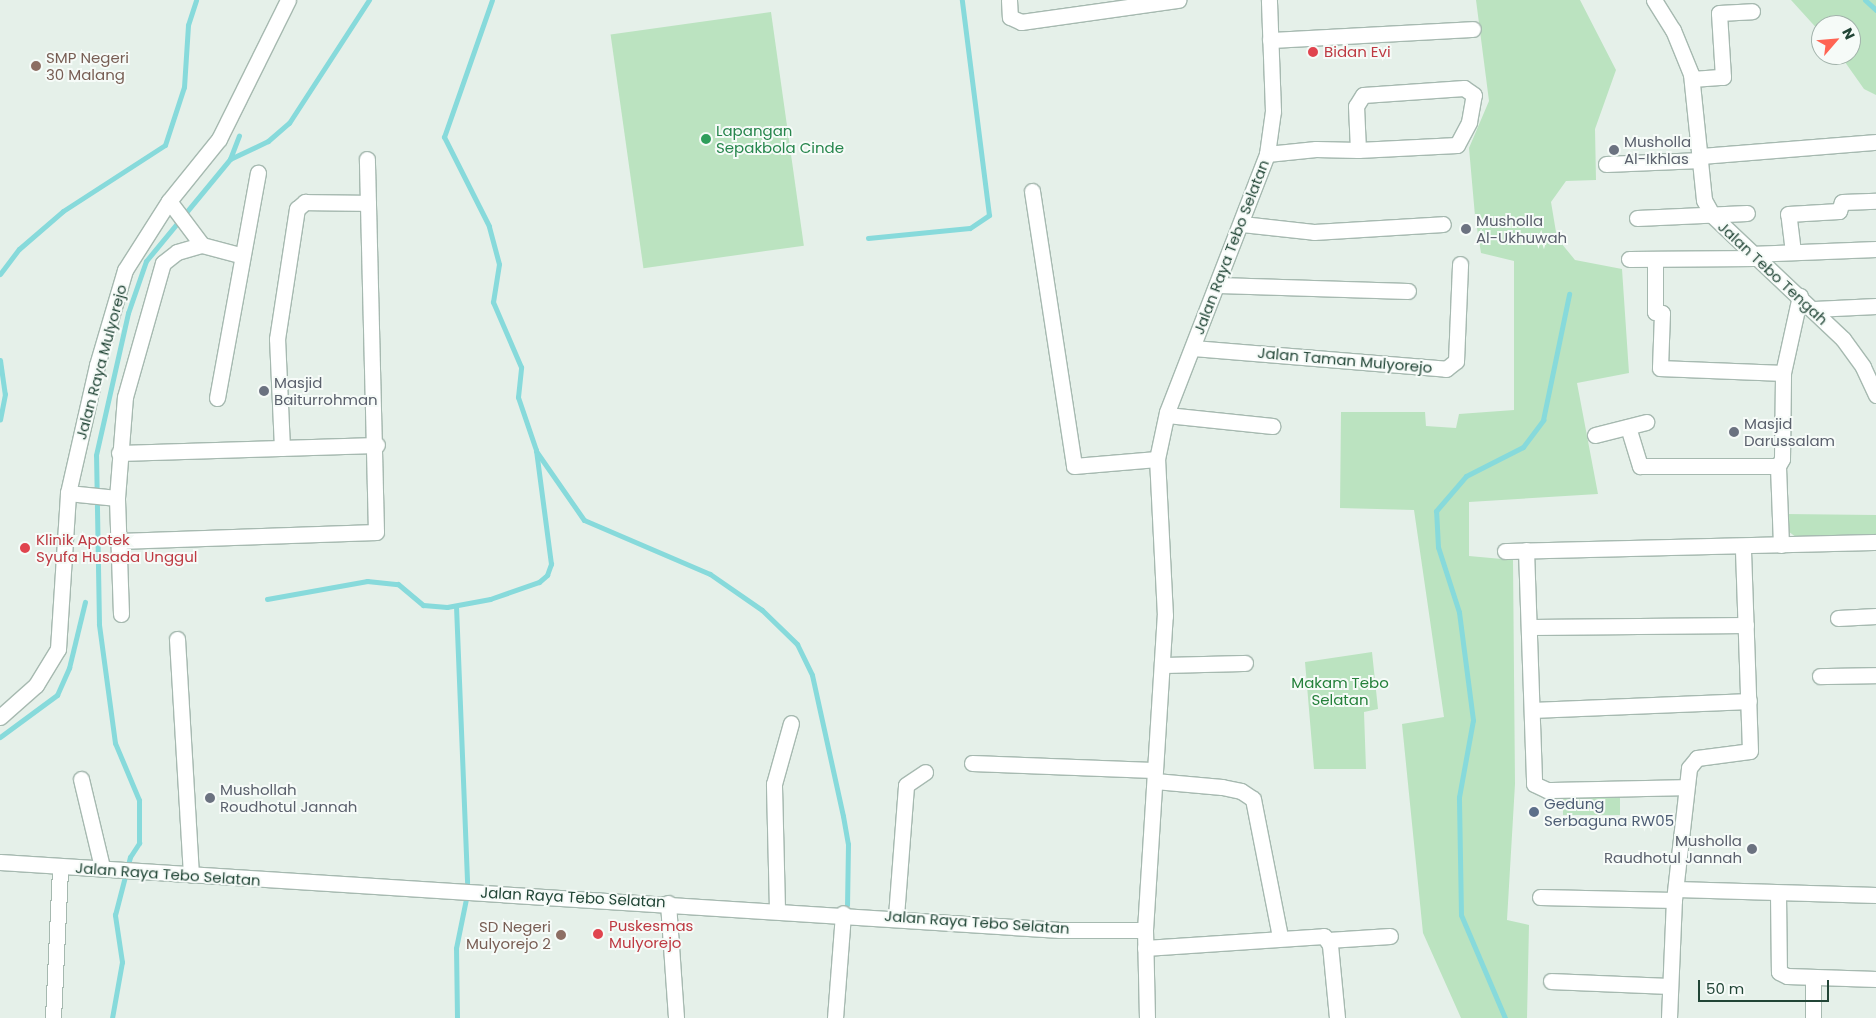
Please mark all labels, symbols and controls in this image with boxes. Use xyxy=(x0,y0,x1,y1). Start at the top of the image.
north arrow xyxy=(1811,15,1861,65)
text: N xyxy=(1837,24,1860,43)
place label: Bidan Evi xyxy=(1324,43,1391,61)
marker: Bidan Evi xyxy=(1306,45,1320,59)
place label: SMP Negeri 30 Malang xyxy=(46,48,129,83)
marker: SMP Negeri 30 Malang xyxy=(30,60,42,72)
place label: Lapangan Sepakbola Cinde xyxy=(716,121,844,156)
place label: Musholla Al-Ikhlas xyxy=(1624,132,1691,167)
marker: Lapangan Sepakbola Cinde xyxy=(700,133,712,145)
marker: Musholla Al-Ikhlas xyxy=(1608,144,1620,156)
street label: Jalan Raya Tebo Selatan xyxy=(1189,157,1273,337)
place label: Musholla Al-Ukhuwah xyxy=(1476,211,1567,246)
street label: Jalan Tebo Tengah xyxy=(1714,217,1832,329)
marker: Musholla Al-Ukhuwah xyxy=(1460,223,1472,235)
street label: Jalan Raya Mulyorejo xyxy=(72,282,130,442)
street label: Jalan Taman Mulyorejo xyxy=(1257,343,1433,377)
place label: Masjid Baiturrohman xyxy=(274,373,378,408)
marker: Masjid Baiturrohman xyxy=(258,385,270,397)
place label: Masjid Darussalam xyxy=(1744,414,1835,449)
marker: Masjid Darussalam xyxy=(1728,426,1740,438)
place label: Klinik Apotek Syufa Husada Unggul xyxy=(36,530,197,565)
marker: Klinik Apotek Syufa Husada Unggul xyxy=(18,541,32,555)
park label: Makam Tebo Selatan xyxy=(1291,673,1389,708)
place label: Mushollah Roudhotul Jannah xyxy=(220,780,357,815)
marker: Mushollah Roudhotul Jannah xyxy=(204,792,216,804)
place label: Gedung Serbaguna RW05 xyxy=(1544,794,1674,829)
marker: Gedung Serbaguna RW05 xyxy=(1528,806,1540,818)
place label: Musholla Raudhotul Jannah xyxy=(1604,831,1742,866)
marker: Musholla Raudhotul Jannah xyxy=(1746,843,1758,855)
street label: Jalan Raya Tebo Selatan xyxy=(75,859,261,889)
street label: Jalan Raya Tebo Selatan xyxy=(480,883,666,911)
street label: Jalan Raya Tebo Selatan xyxy=(884,907,1070,937)
place label: Puskesmas Mulyorejo xyxy=(609,916,693,951)
place label: SD Negeri Mulyorejo 2 xyxy=(466,917,551,952)
marker: Puskesmas Mulyorejo xyxy=(591,927,605,941)
marker: SD Negeri Mulyorejo 2 xyxy=(555,929,567,941)
scale bar xyxy=(1701,970,1832,1002)
text: 50 m xyxy=(1706,978,1744,999)

